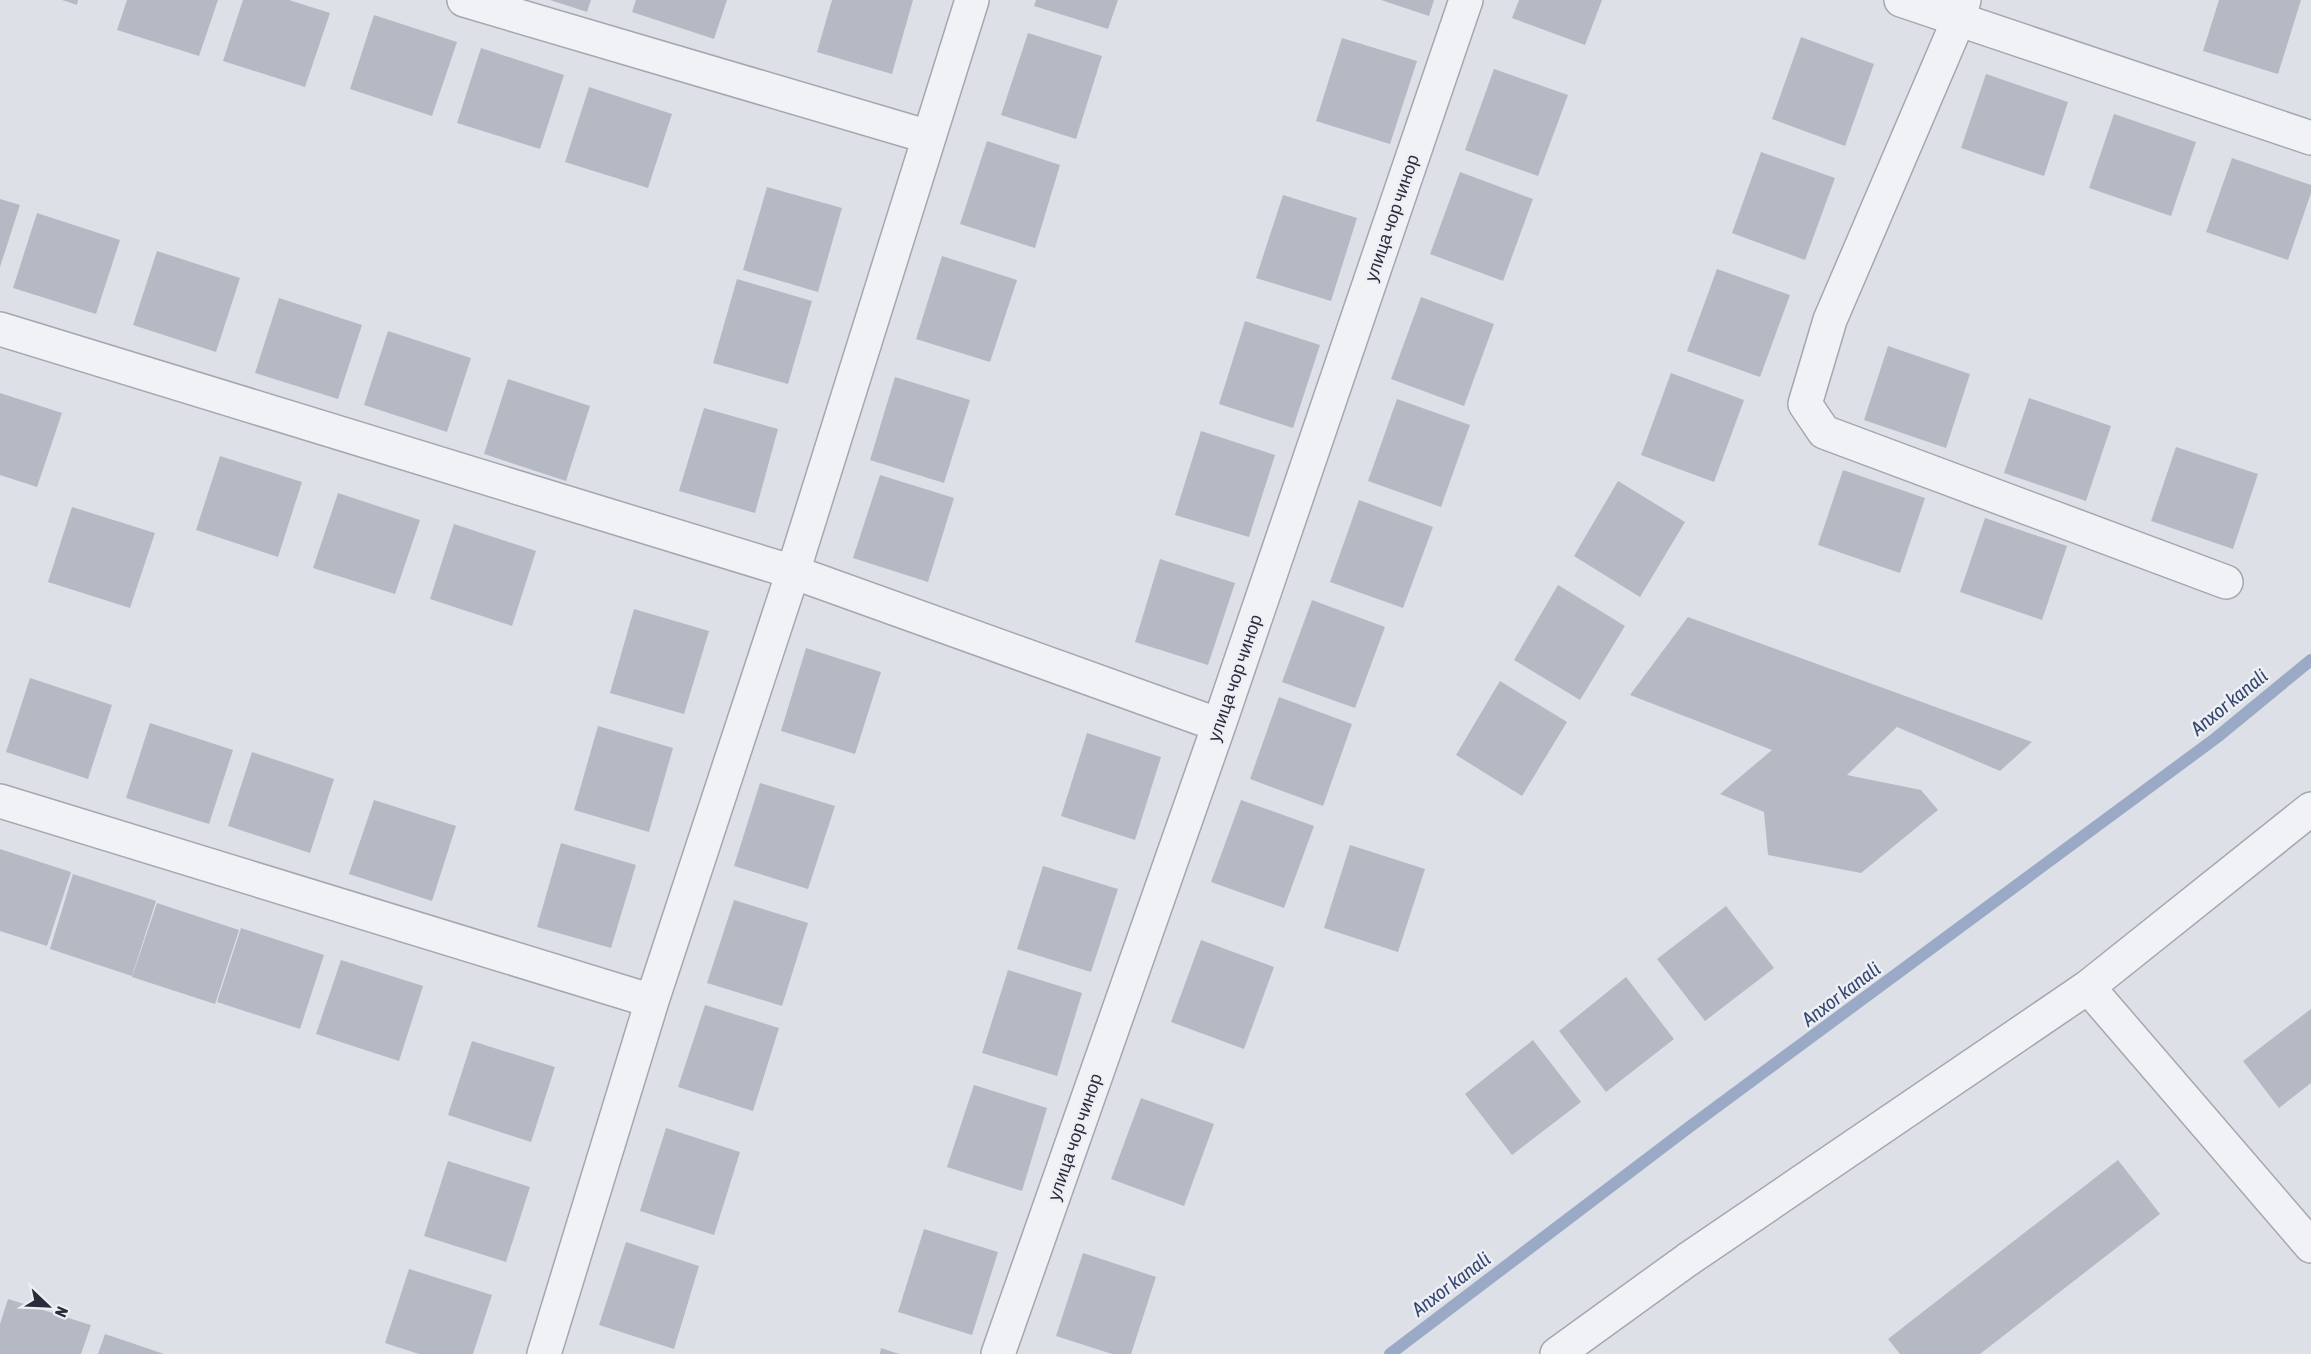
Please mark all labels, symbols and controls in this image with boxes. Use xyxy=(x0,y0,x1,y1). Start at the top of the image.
street label: улица чор чинор xyxy=(1360,151,1423,284)
street label: улица чор чинор xyxy=(1203,611,1266,744)
water label: Anxor kanali xyxy=(2185,663,2272,740)
water label: Anxor kanali xyxy=(1796,956,1885,1031)
street label: улица чор чинор xyxy=(1043,1070,1106,1203)
water label: Anxor kanali xyxy=(1406,1246,1495,1321)
north arrow xyxy=(18,1276,78,1336)
text: N xyxy=(52,1304,72,1320)

